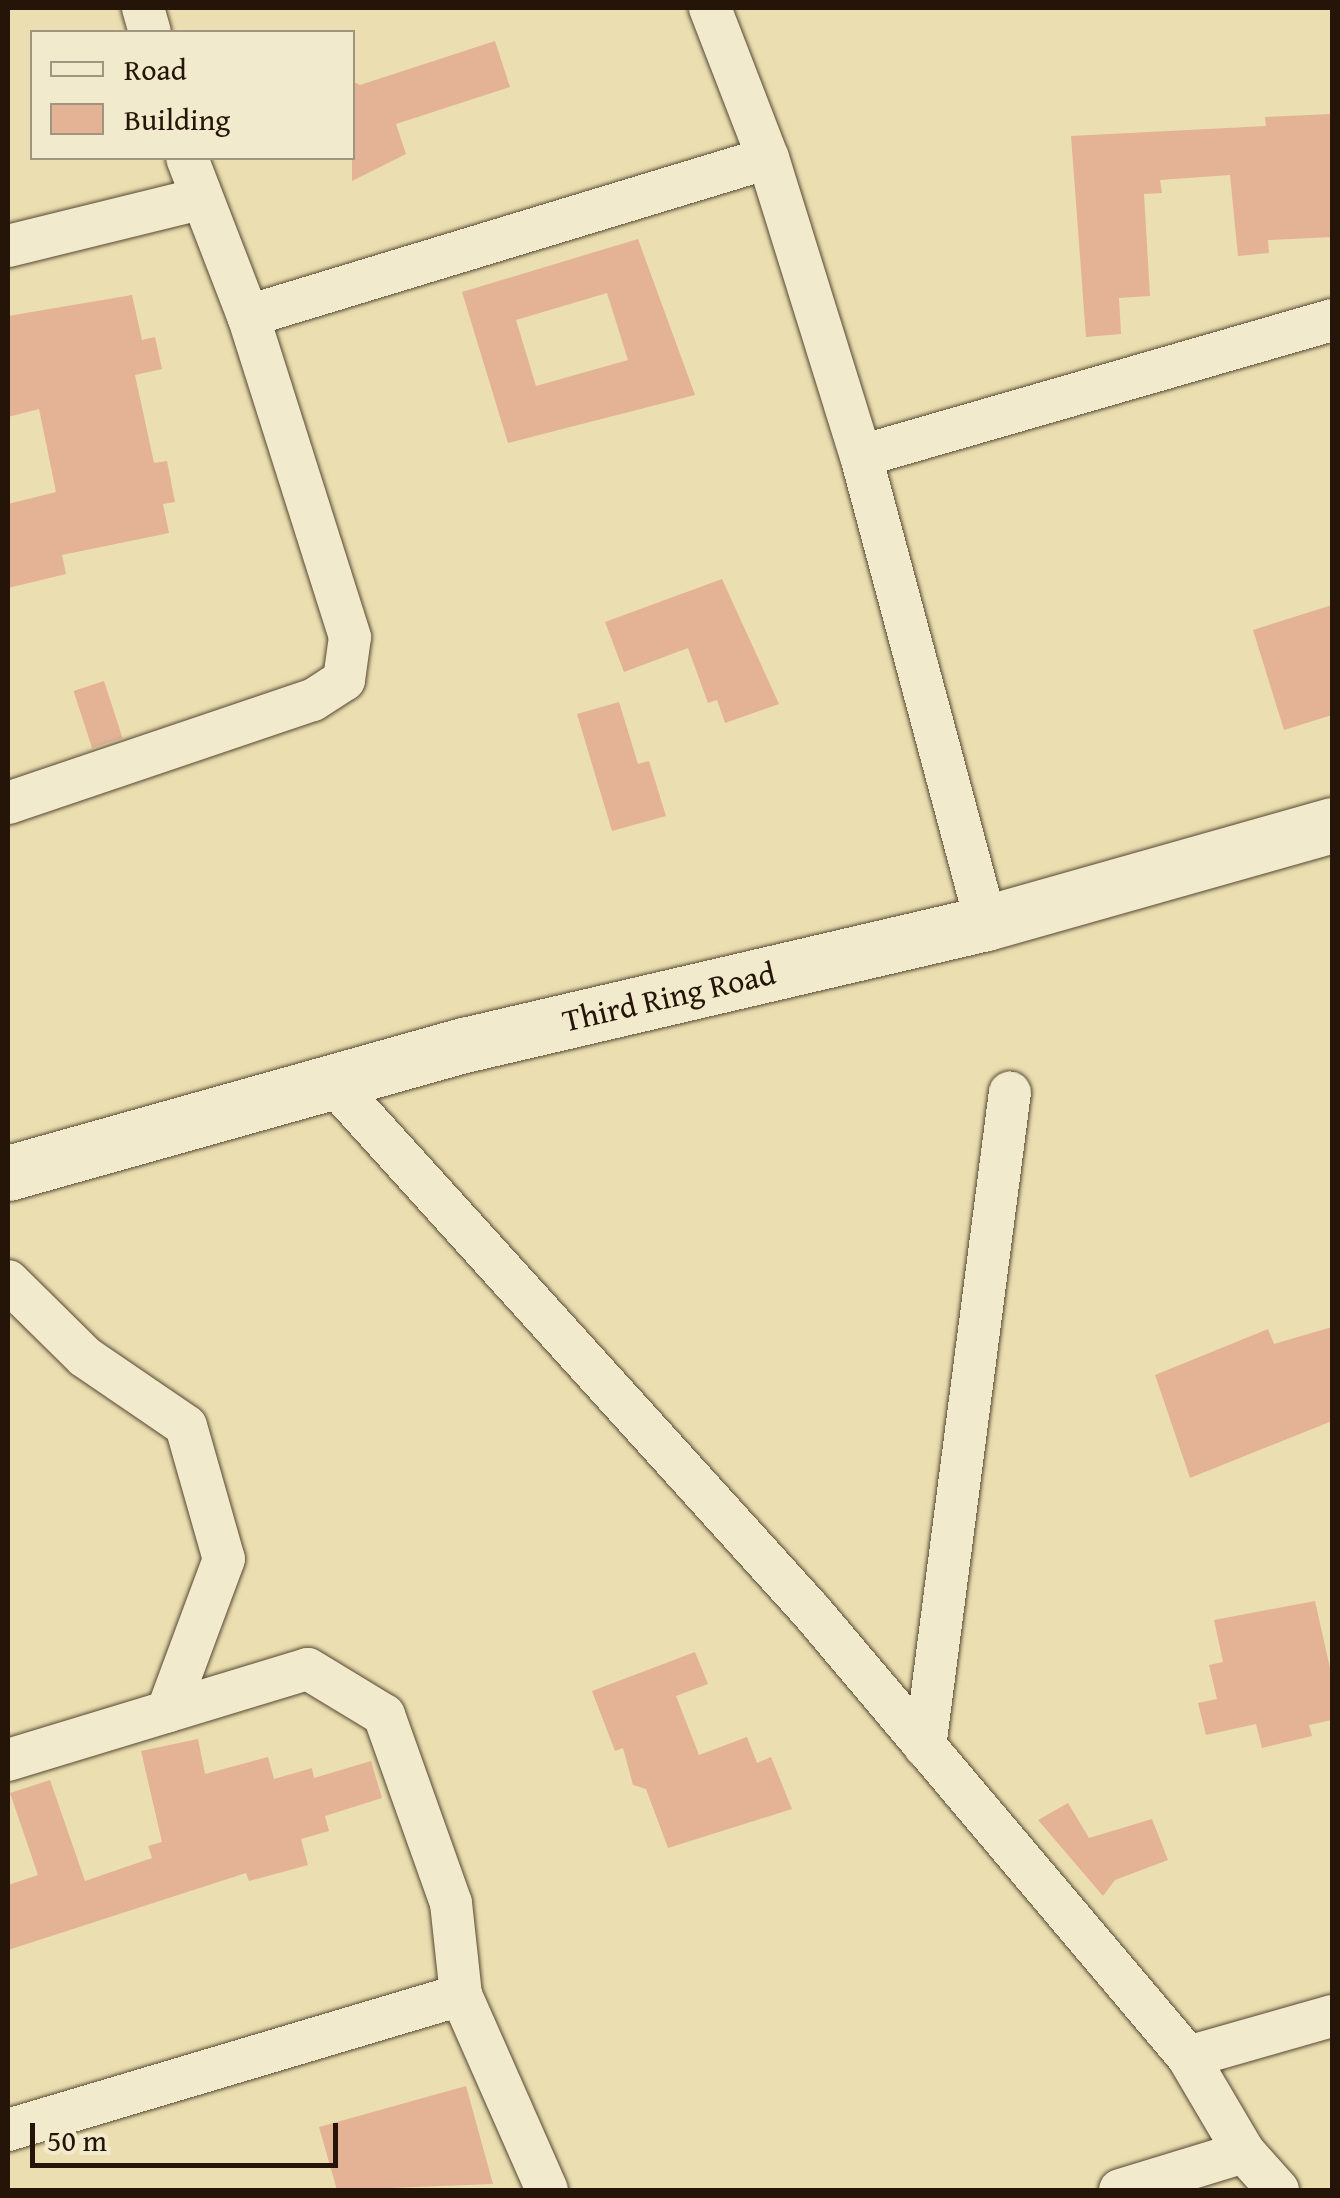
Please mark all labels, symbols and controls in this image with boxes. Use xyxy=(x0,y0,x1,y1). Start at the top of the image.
legend xyxy=(30,30,355,160)
text: Road xyxy=(124,47,187,91)
text: Building xyxy=(124,97,230,141)
street label: Third Ring Road xyxy=(559,954,779,1040)
scale bar xyxy=(35,2103,342,2165)
text: 50 m xyxy=(47,2118,107,2162)

